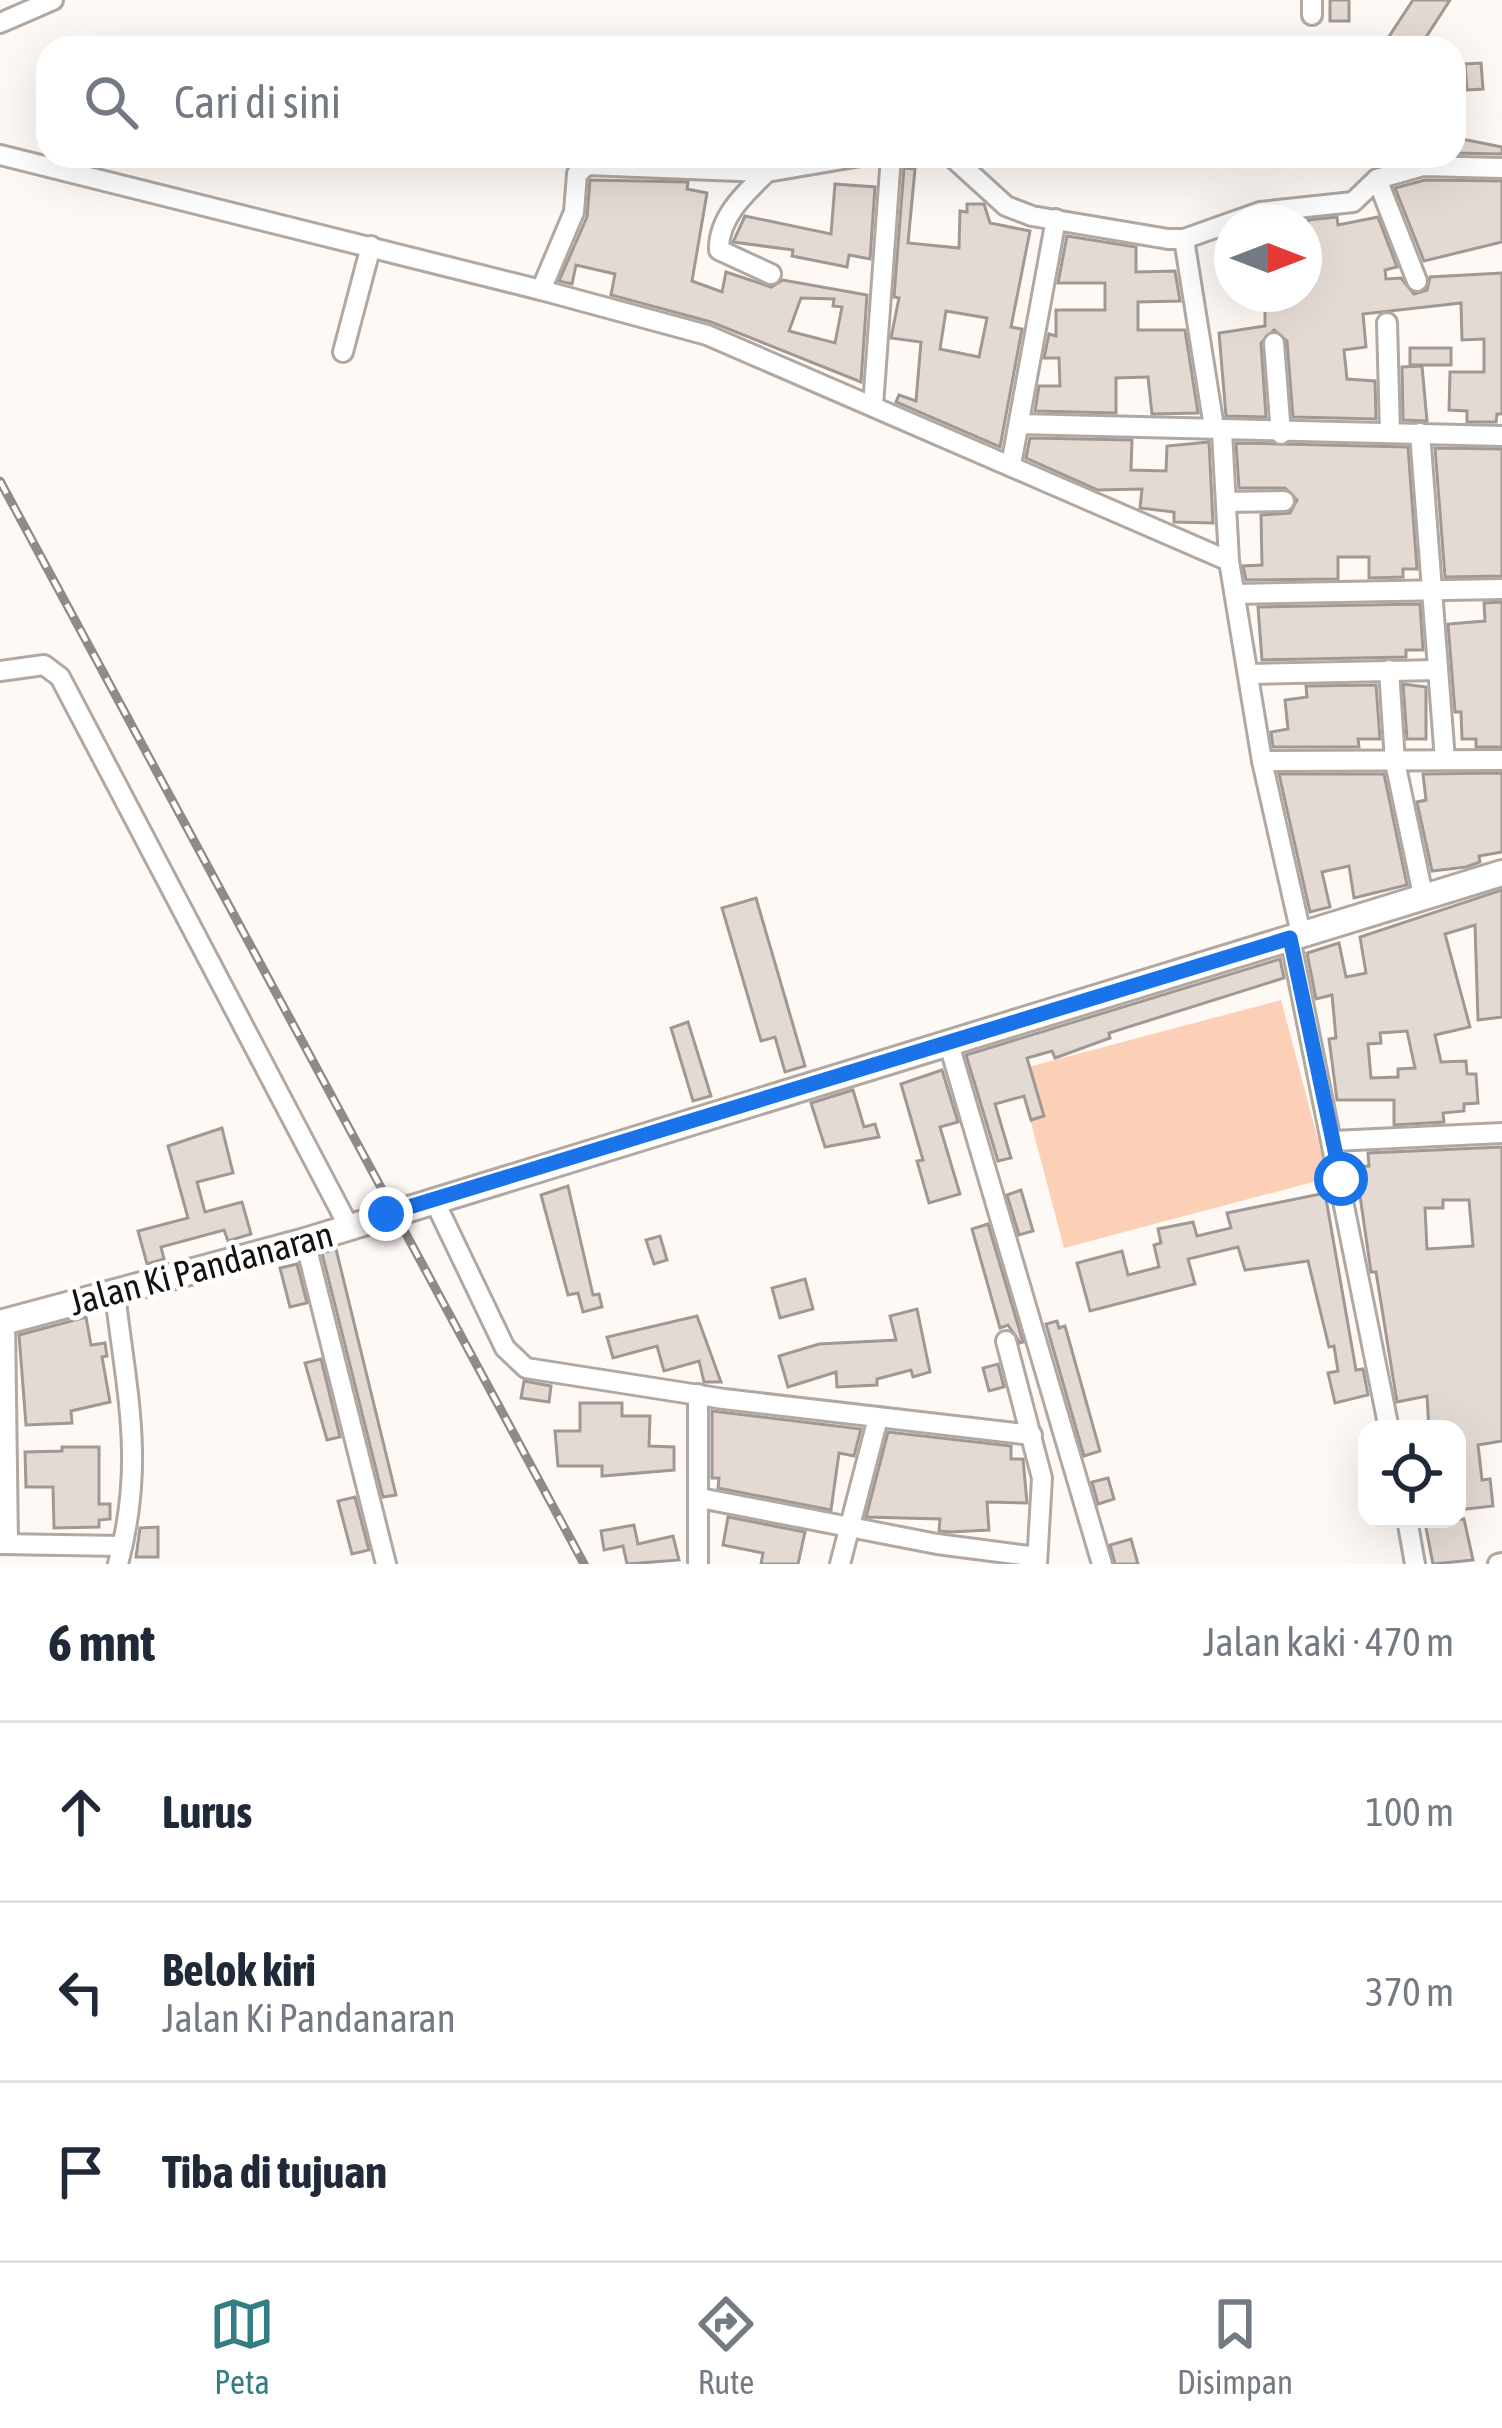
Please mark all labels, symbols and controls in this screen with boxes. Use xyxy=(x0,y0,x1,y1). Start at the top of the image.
search box xyxy=(36,36,1466,168)
icon: search xyxy=(78,69,144,135)
text: Cari di sini xyxy=(174,76,341,128)
north arrow xyxy=(1214,204,1322,312)
route start xyxy=(1314,1152,1368,1206)
route end xyxy=(359,1187,413,1241)
street label: Jalan Ki Pandanaran xyxy=(65,1213,337,1323)
map controls xyxy=(1358,1420,1466,1528)
button: locate xyxy=(1358,1420,1466,1528)
text: 6 mnt xyxy=(48,1613,155,1672)
text: Jalan kaki · 470 m xyxy=(1203,1620,1454,1664)
icon: ahead xyxy=(48,1779,114,1845)
text: Lurus xyxy=(162,1786,252,1838)
text: 100 m xyxy=(1366,1790,1454,1834)
text: Belok kiri xyxy=(162,1944,316,1996)
icon: left xyxy=(48,1959,114,2025)
text: 370 m xyxy=(1366,1970,1454,2014)
text: Jalan Ki Pandanaran xyxy=(162,1996,456,2040)
icon: arrive xyxy=(48,2139,114,2205)
text: Tiba di tujuan xyxy=(162,2146,387,2198)
tab: Peta xyxy=(209,2291,275,2401)
tab: Rute xyxy=(693,2291,759,2401)
tab: Disimpan xyxy=(1177,2291,1293,2401)

